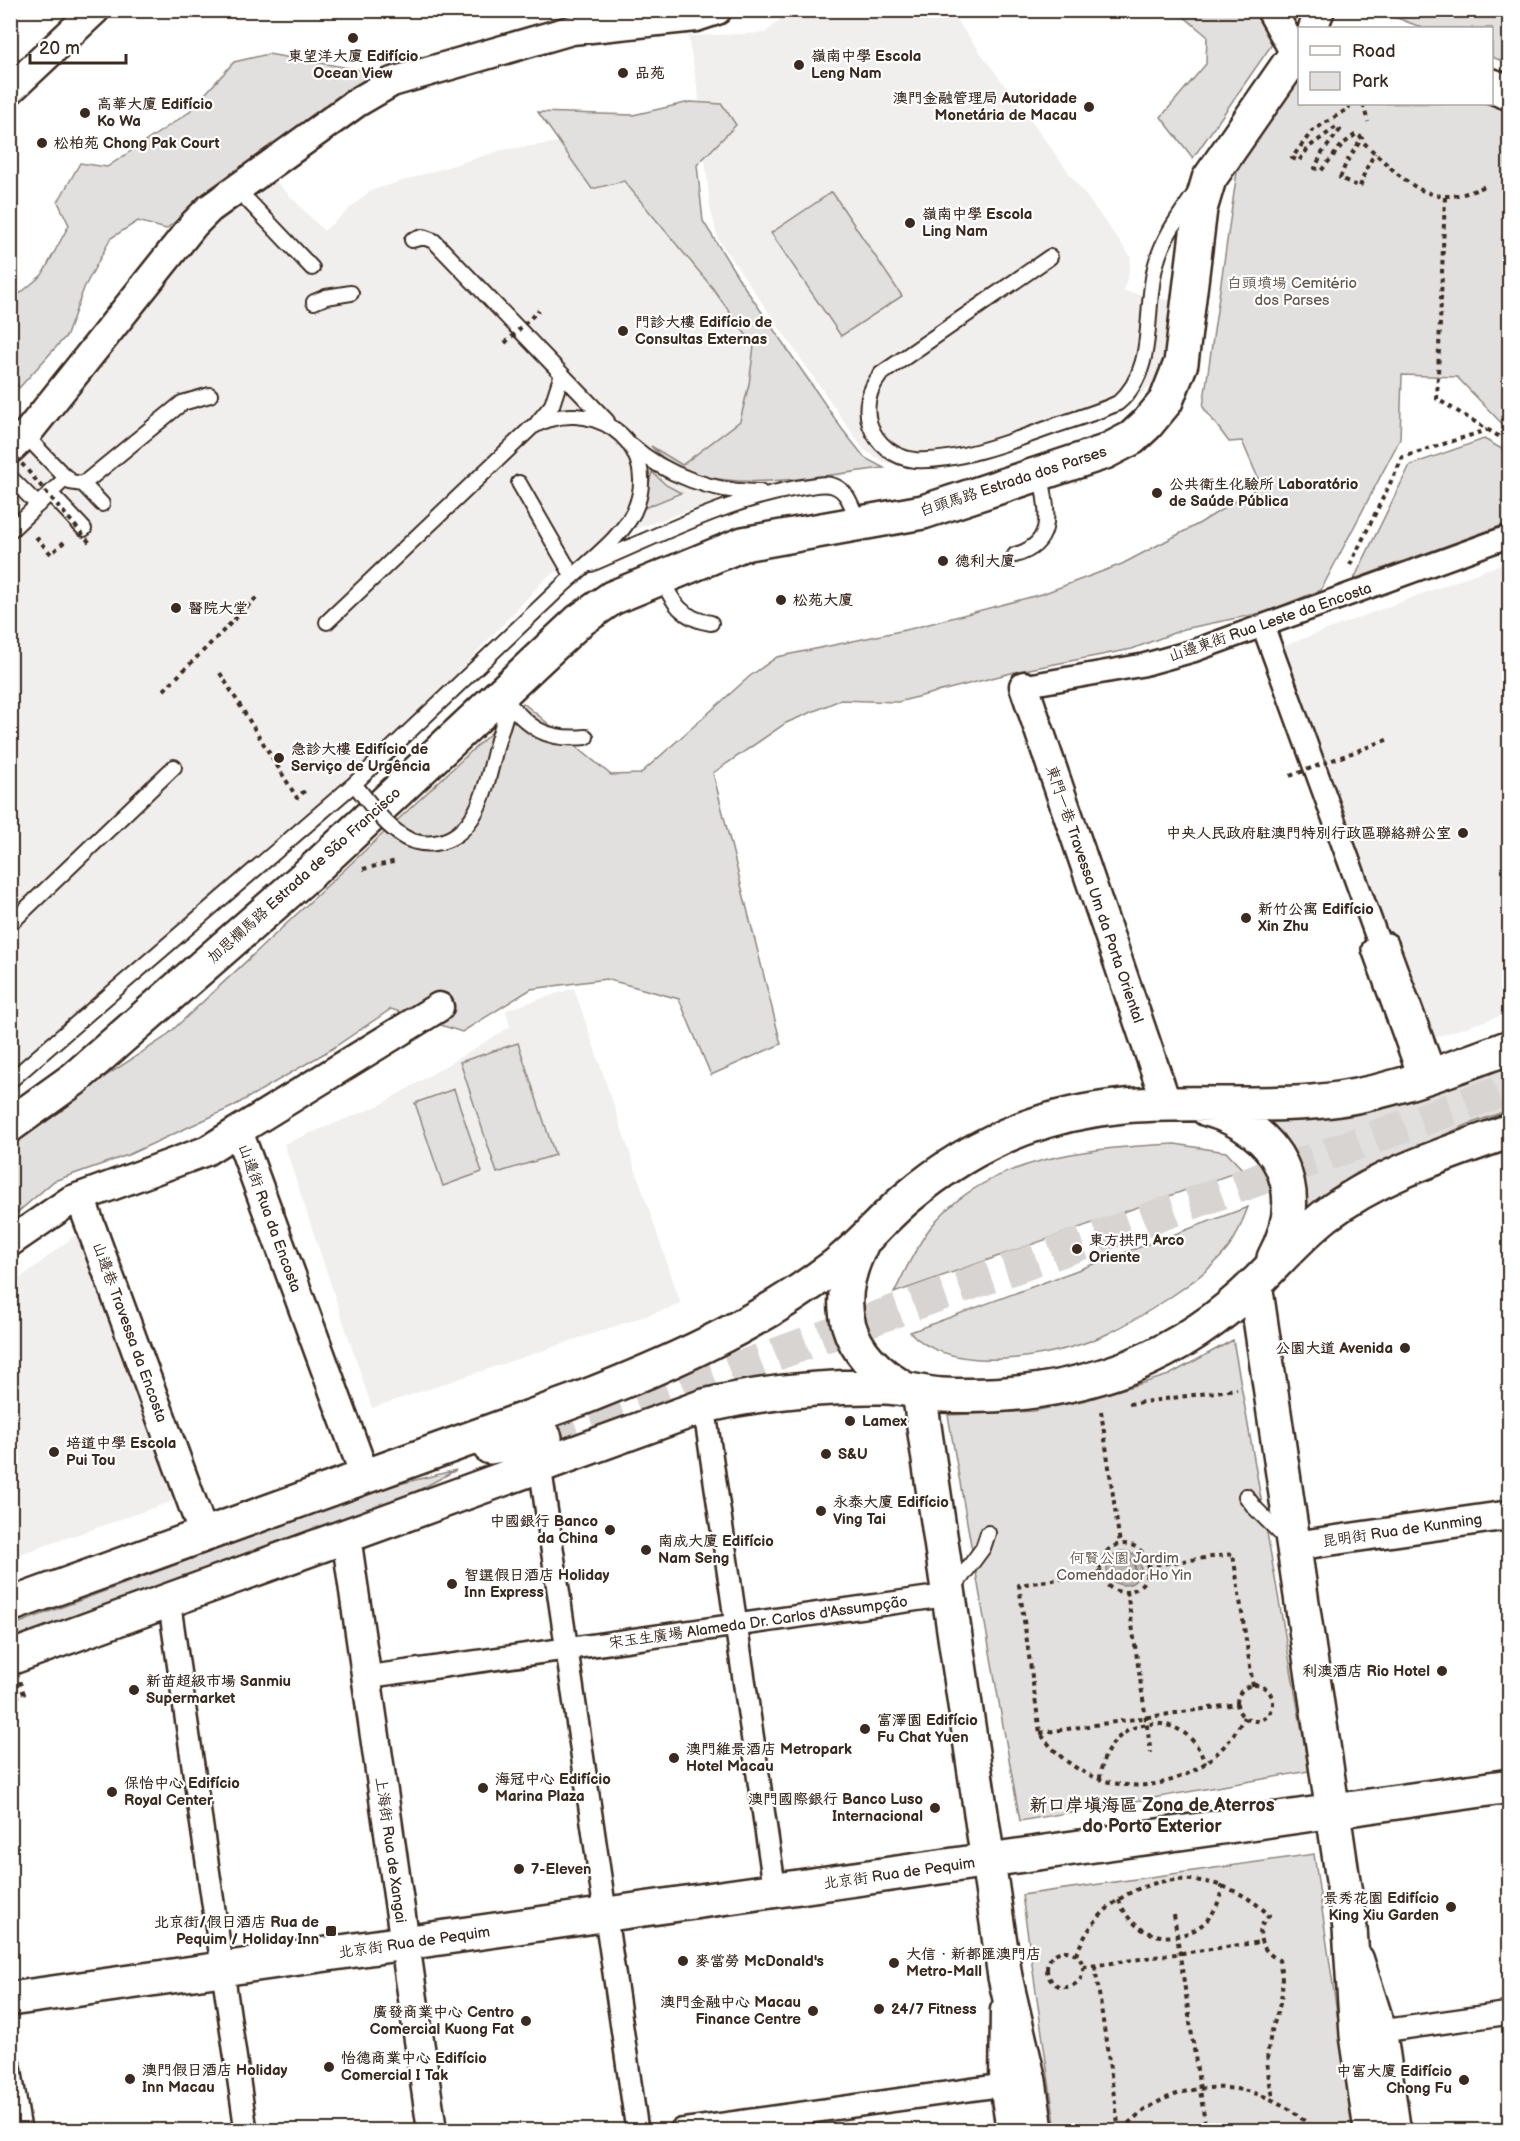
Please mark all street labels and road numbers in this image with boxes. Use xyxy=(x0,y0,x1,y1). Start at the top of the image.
street label: 白頭馬路 Estrada dos Parses xyxy=(917,442,1110,521)
street label: 山邊東街 Rua Leste da Encosta xyxy=(1166,579,1374,666)
street label: 東門一巷 Travessa Um da Porta Oriental xyxy=(1041,763,1148,1025)
street label: 加思欄馬路 Estrada de São Francisco xyxy=(204,783,405,967)
street label: 山邊街 Rua da Encosta xyxy=(234,1141,305,1295)
street label: 山邊巷 Travessa da Encosta xyxy=(88,1240,171,1425)
street label: 昆明街 Rua de Kunming xyxy=(1321,1510,1483,1551)
street label: 宋玉生廣場 Alameda Dr. Carlos d'Assumpção xyxy=(607,1592,909,1653)
street label: 上海街 Rua de Xangai xyxy=(371,1776,410,1924)
street label: 北京街 Rua de Pequim xyxy=(822,1853,976,1894)
street label: 北京街 Rua de Pequim xyxy=(337,1922,491,1963)

